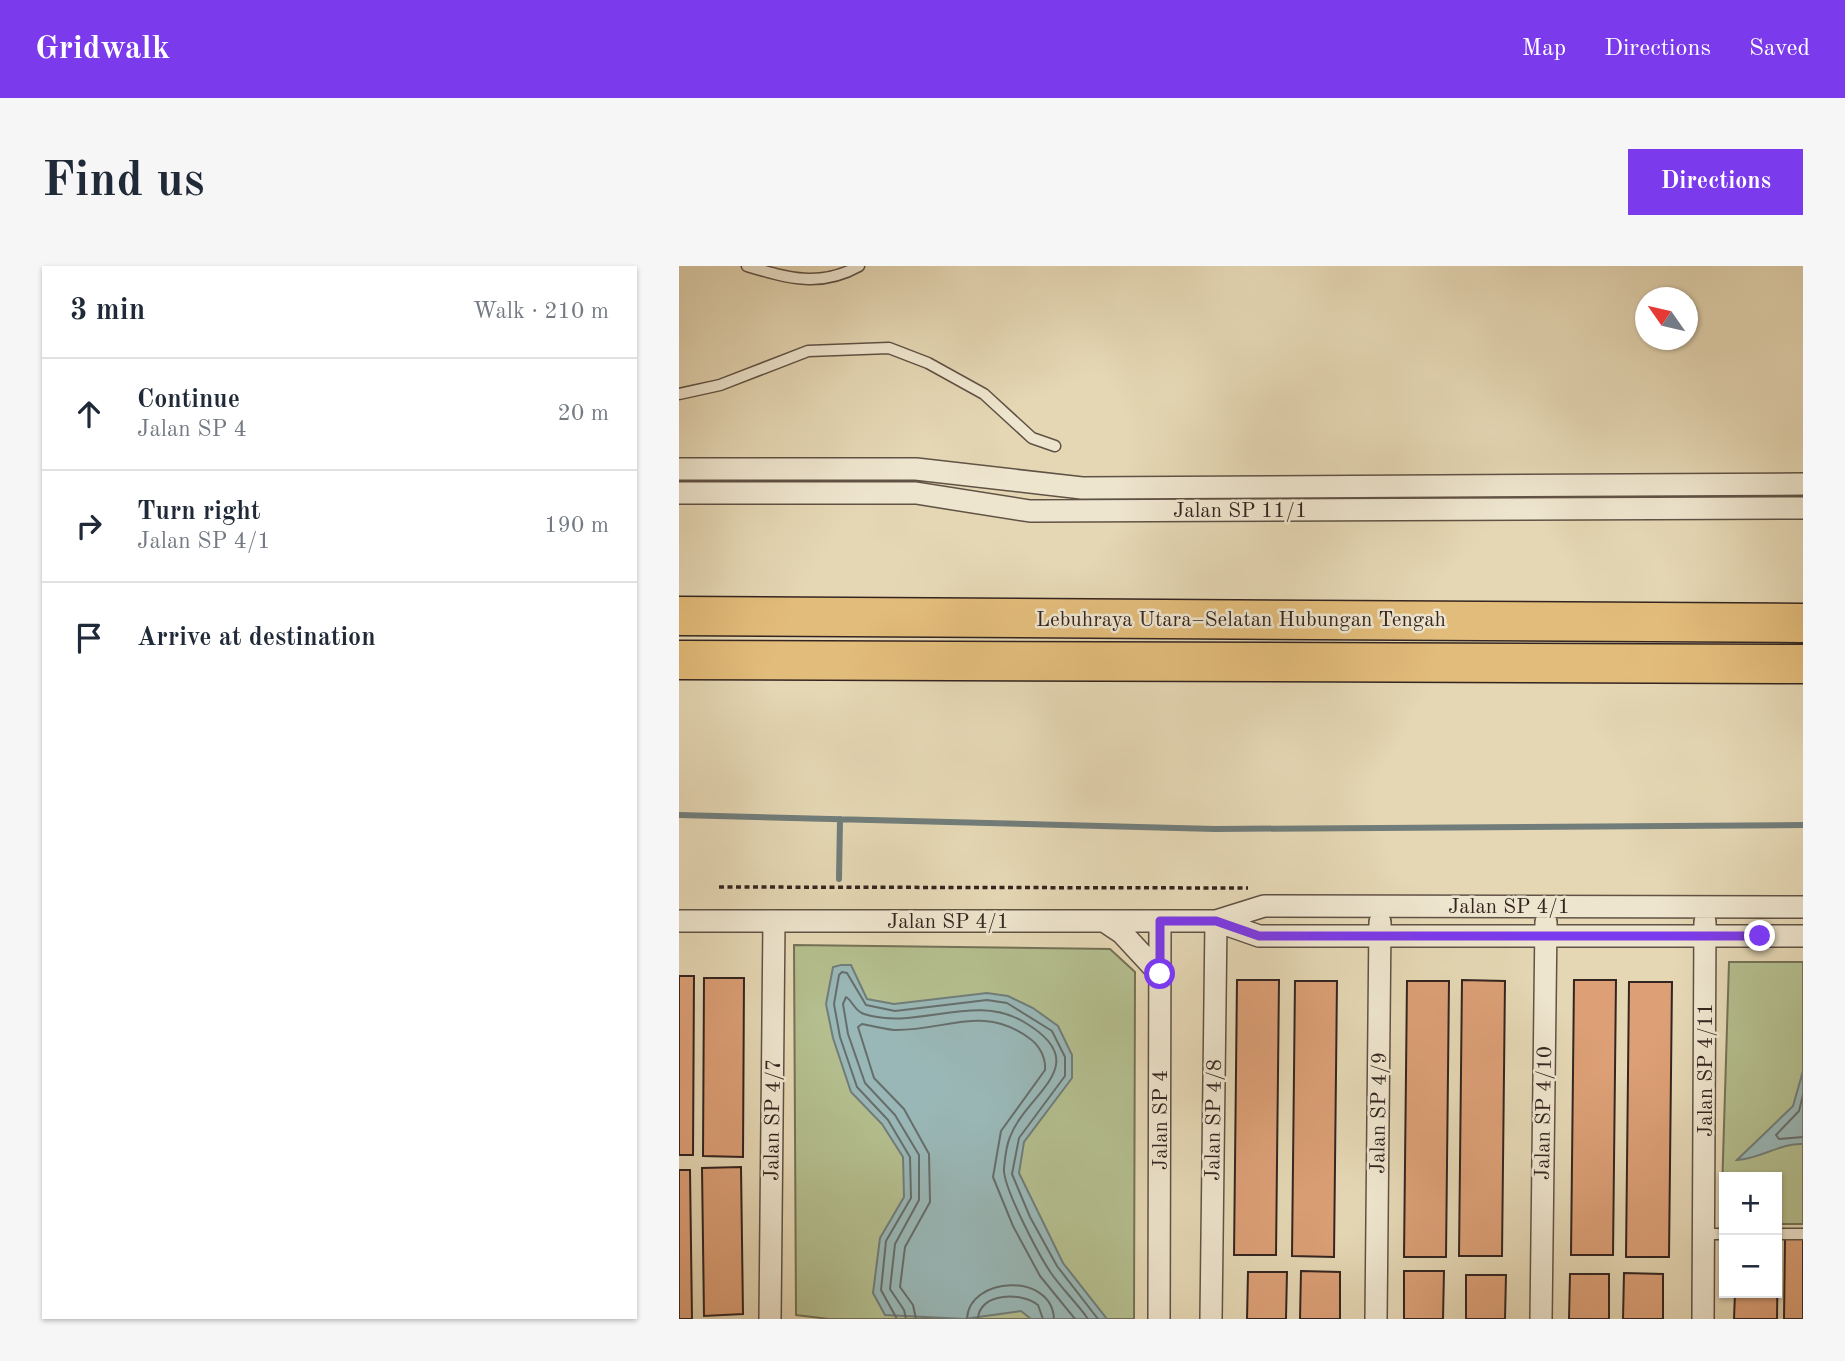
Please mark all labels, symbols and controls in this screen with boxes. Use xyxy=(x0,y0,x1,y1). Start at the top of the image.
text: Gridwalk xyxy=(35,33,170,66)
text: Map xyxy=(1522,37,1566,61)
text: Directions xyxy=(1604,37,1711,61)
text: Saved xyxy=(1749,37,1810,61)
button: Directions xyxy=(1628,149,1803,215)
text: Find us xyxy=(42,158,205,207)
north arrow xyxy=(1635,287,1698,350)
text: 3 min xyxy=(70,296,145,326)
text: Walk · 210 m xyxy=(473,300,609,323)
text: Continue xyxy=(137,387,240,413)
icon: ahead xyxy=(70,395,108,433)
text: 20 m xyxy=(558,402,609,425)
text: Jalan SP 4 xyxy=(137,418,247,441)
text: Turn right xyxy=(137,499,260,525)
street label: Jalan SP 11/1 xyxy=(1173,501,1307,522)
icon: right xyxy=(70,507,108,545)
text: 190 m xyxy=(544,514,609,537)
text: Jalan SP 4/1 xyxy=(137,530,271,553)
street label: Lebuhraya Utara–Selatan Hubungan Tengah xyxy=(1036,610,1446,631)
icon: arrive xyxy=(70,619,108,657)
text: Arrive at destination xyxy=(137,625,376,651)
street label: Jalan SP 4/1 xyxy=(1448,897,1570,918)
street label: Jalan SP 4/1 xyxy=(887,912,1009,933)
route end xyxy=(1744,920,1775,951)
route start xyxy=(1144,958,1175,989)
street label: Jalan SP 4/11 xyxy=(1696,1003,1717,1137)
street label: Jalan SP 4/10 xyxy=(1533,1046,1556,1180)
street label: Jalan SP 4/9 xyxy=(1368,1052,1391,1174)
street label: Jalan SP 4/7 xyxy=(762,1059,785,1181)
street label: Jalan SP 4/8 xyxy=(1203,1059,1226,1181)
street label: Jalan SP 4 xyxy=(1151,1070,1172,1170)
map controls xyxy=(1719,1172,1782,1298)
button: + xyxy=(1719,1172,1782,1235)
button: − xyxy=(1719,1235,1782,1298)

